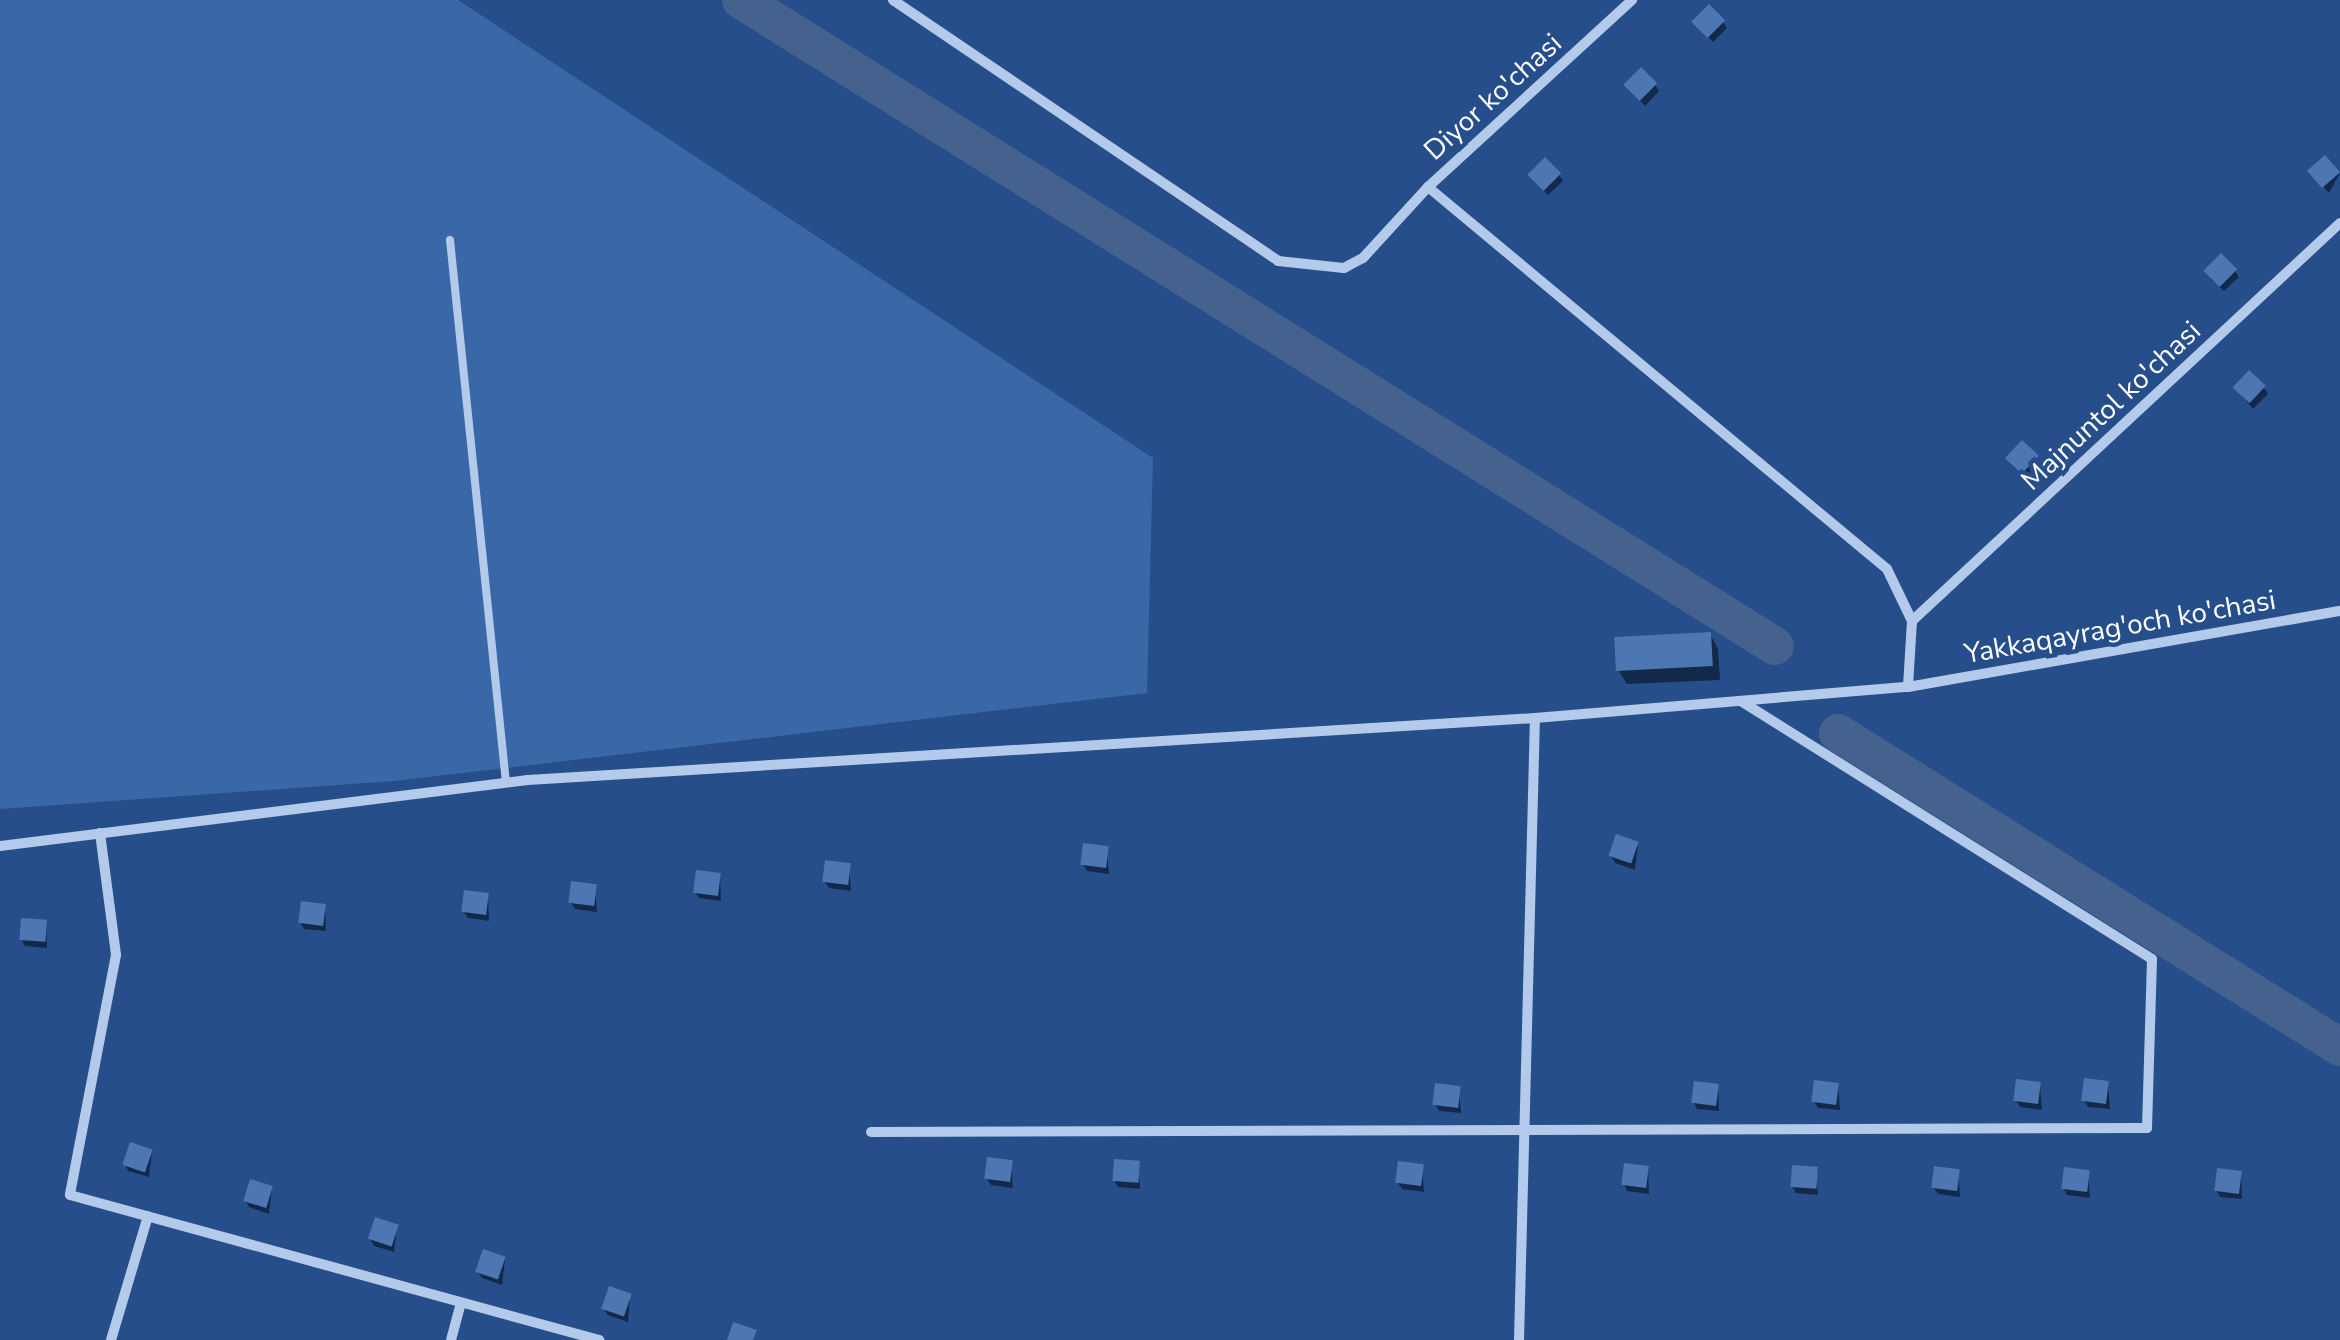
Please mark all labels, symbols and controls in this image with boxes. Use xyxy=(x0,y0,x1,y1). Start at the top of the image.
street label: Diyor ko'chasi xyxy=(1417,27,1569,167)
street label: Majnuntol ko'chasi xyxy=(2014,314,2208,498)
street label: Yakkaqayrag'och ko'chasi xyxy=(1962,583,2278,671)

